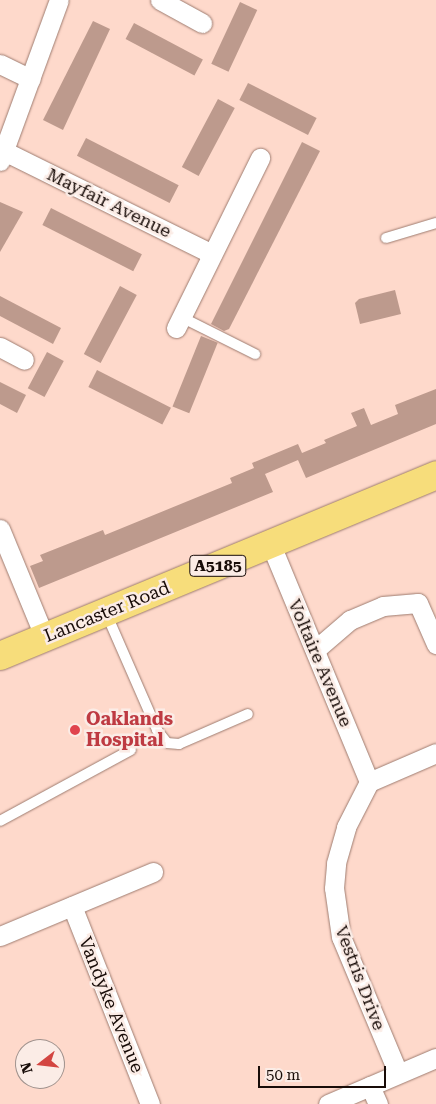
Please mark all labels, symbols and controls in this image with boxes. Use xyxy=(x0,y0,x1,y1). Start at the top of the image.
street label: Mayfair Avenue xyxy=(43,164,175,242)
road number: A5185 xyxy=(189,552,247,580)
street label: Lancaster Road xyxy=(41,577,173,647)
street label: Voltaire Avenue xyxy=(283,596,357,730)
place label: Oaklands Hospital xyxy=(86,709,173,752)
marker: Oaklands Hospital xyxy=(68,723,82,737)
street label: Vestris Drive xyxy=(330,923,390,1033)
street label: Vandyke Avenue xyxy=(74,934,148,1076)
north arrow xyxy=(15,1039,65,1089)
scale bar xyxy=(261,1056,388,1088)
text: N xyxy=(17,1060,36,1075)
text: 50 m xyxy=(266,1066,300,1084)

